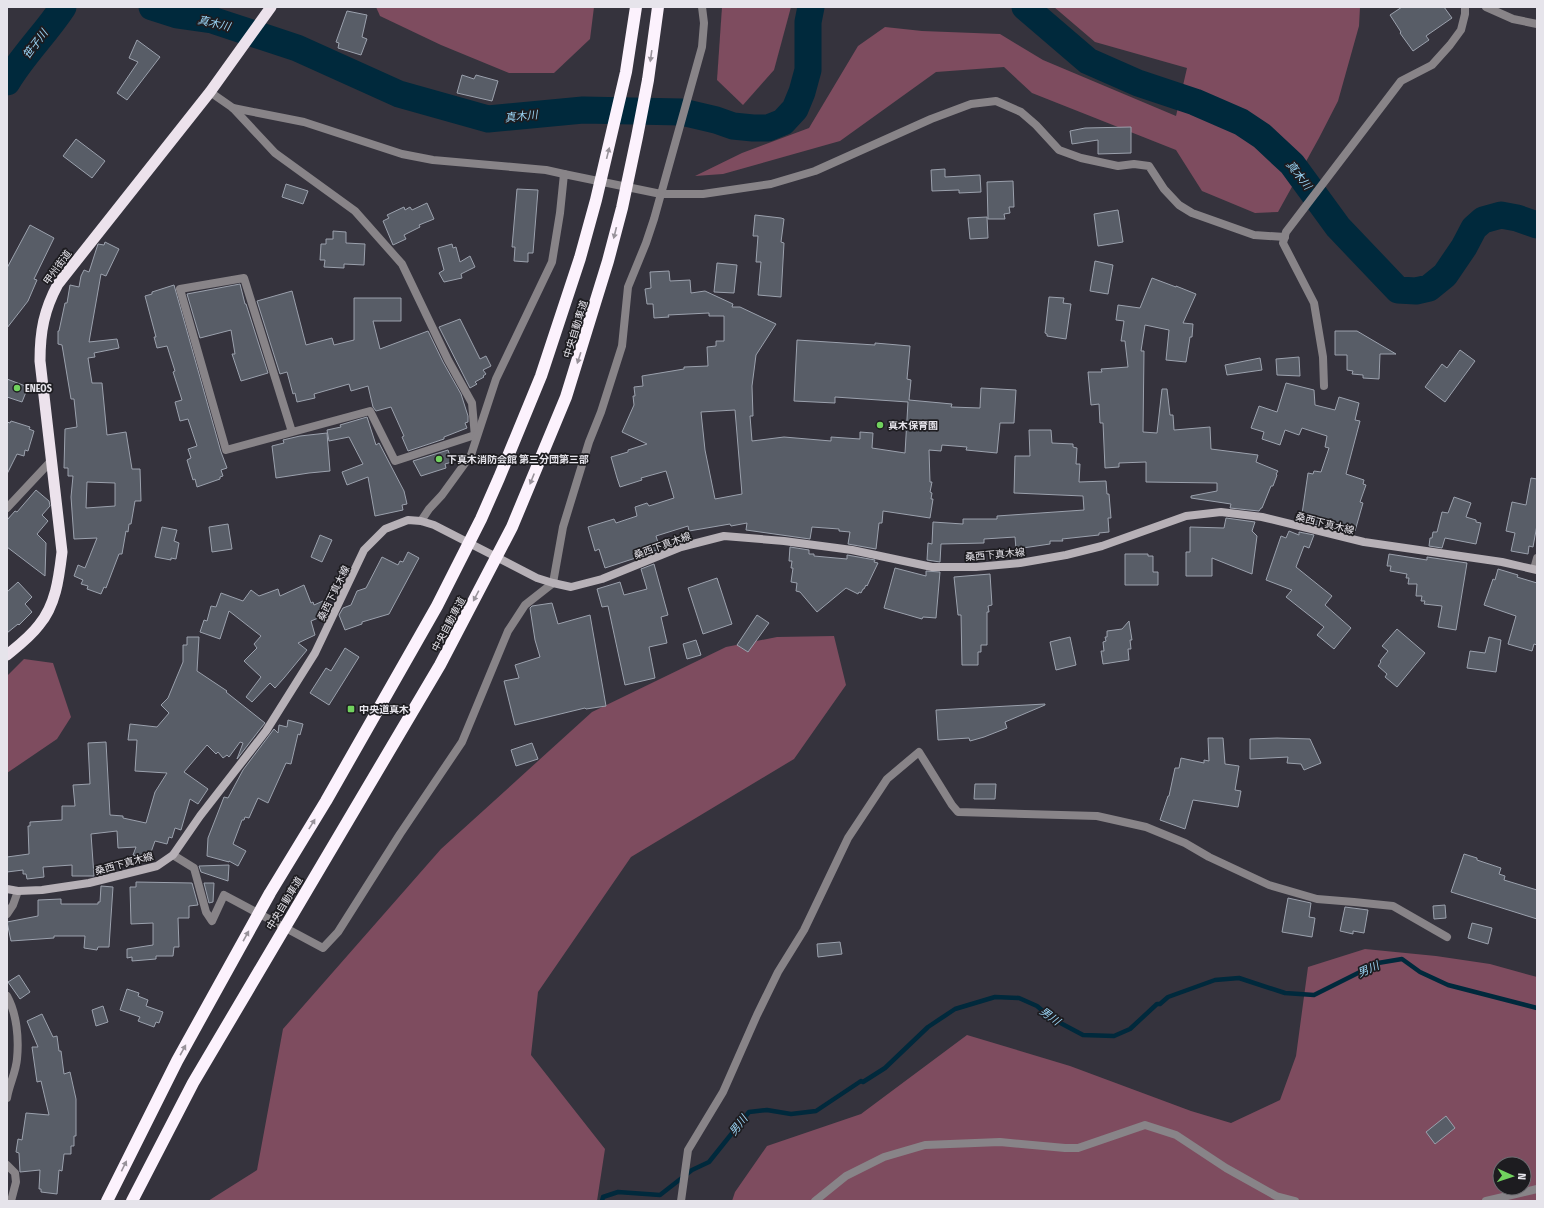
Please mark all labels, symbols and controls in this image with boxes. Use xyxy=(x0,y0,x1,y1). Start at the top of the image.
water label: 真木川 xyxy=(196,13,232,34)
water label: 笹子川 xyxy=(20,26,51,61)
one-way arrow xyxy=(648,50,654,62)
water label: 真木川 xyxy=(504,108,539,125)
one-way arrow xyxy=(605,147,611,159)
water label: 真木川 xyxy=(1283,158,1315,193)
one-way arrow xyxy=(612,227,618,239)
street label: 甲州街道 xyxy=(41,248,74,287)
street label: 中央自動車道 xyxy=(561,299,590,360)
one-way arrow xyxy=(575,352,581,364)
marker: ENEOS xyxy=(12,383,22,393)
place label: ENEOS xyxy=(25,383,52,395)
marker: 真木保育園 xyxy=(875,420,885,430)
place label: 真木保育園 xyxy=(888,420,938,432)
marker: 下真木消防会館 第三分団第三部 xyxy=(434,454,444,464)
place label: 下真木消防会館 第三分団第三部 xyxy=(447,454,589,466)
one-way arrow xyxy=(529,474,535,485)
street label: 桑西下真木線 xyxy=(1294,511,1355,537)
street label: 桑西下真木線 xyxy=(632,530,693,562)
street label: 桑西下真木線 xyxy=(965,546,1025,564)
street label: 桑西下真木線 xyxy=(315,564,352,623)
one-way arrow xyxy=(473,591,479,602)
street label: 中央自動車道 xyxy=(430,595,468,654)
marker: 中央道真木 xyxy=(346,704,356,714)
place label: 中央道真木 xyxy=(359,704,409,716)
one-way arrow xyxy=(308,819,316,829)
street label: 桑西下真木線 xyxy=(94,850,155,878)
street label: 中央自動車道 xyxy=(264,875,305,932)
one-way arrow xyxy=(242,930,249,942)
water label: 男川 xyxy=(1356,959,1382,980)
water label: 男川 xyxy=(1037,1005,1063,1029)
one-way arrow xyxy=(180,1044,186,1056)
water label: 男川 xyxy=(726,1112,751,1138)
north arrow xyxy=(1492,1156,1532,1196)
one-way arrow xyxy=(121,1160,127,1172)
text: N xyxy=(1515,1173,1528,1180)

